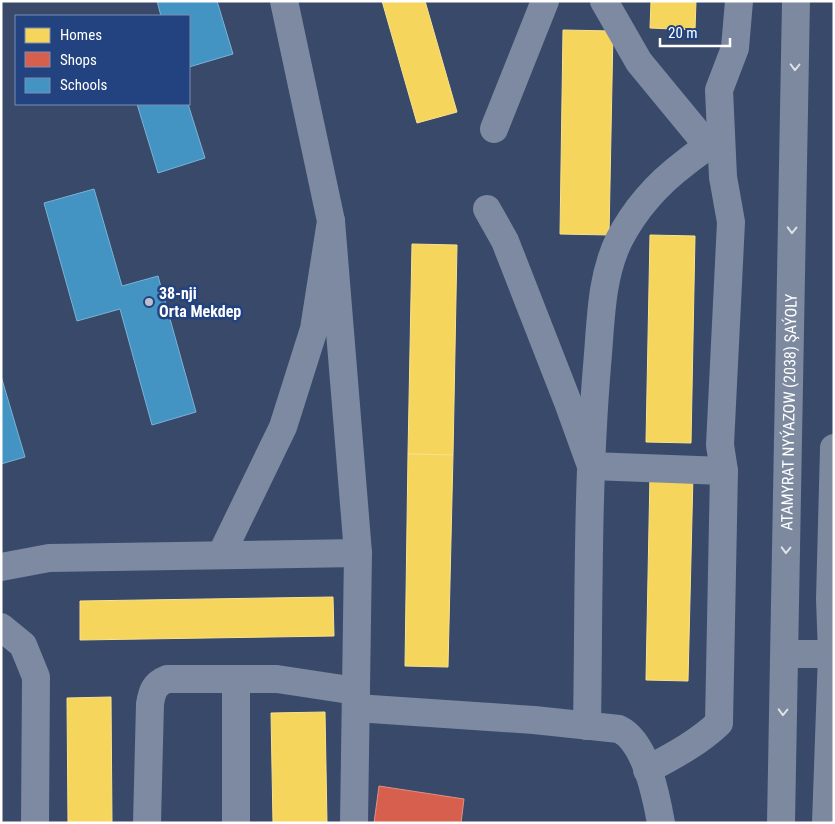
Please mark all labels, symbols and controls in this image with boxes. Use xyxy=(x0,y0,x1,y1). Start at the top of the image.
legend xyxy=(15,15,190,105)
scale bar xyxy=(660,15,730,47)
text: 20 m xyxy=(668,24,698,42)
text: Homes xyxy=(60,26,102,44)
text: Shops xyxy=(60,51,97,69)
one-way arrow xyxy=(790,64,800,72)
text: Schools xyxy=(60,76,107,94)
one-way arrow xyxy=(787,226,797,234)
place label: 38-nji Orta Mekdep xyxy=(159,284,241,321)
street label: ATAMYRAT NYÝAZOW (2038) ŞAÝOLY xyxy=(777,293,801,531)
marker: 38-nji Orta Mekdep xyxy=(143,296,155,308)
one-way arrow xyxy=(781,546,791,554)
one-way arrow xyxy=(778,709,788,717)

